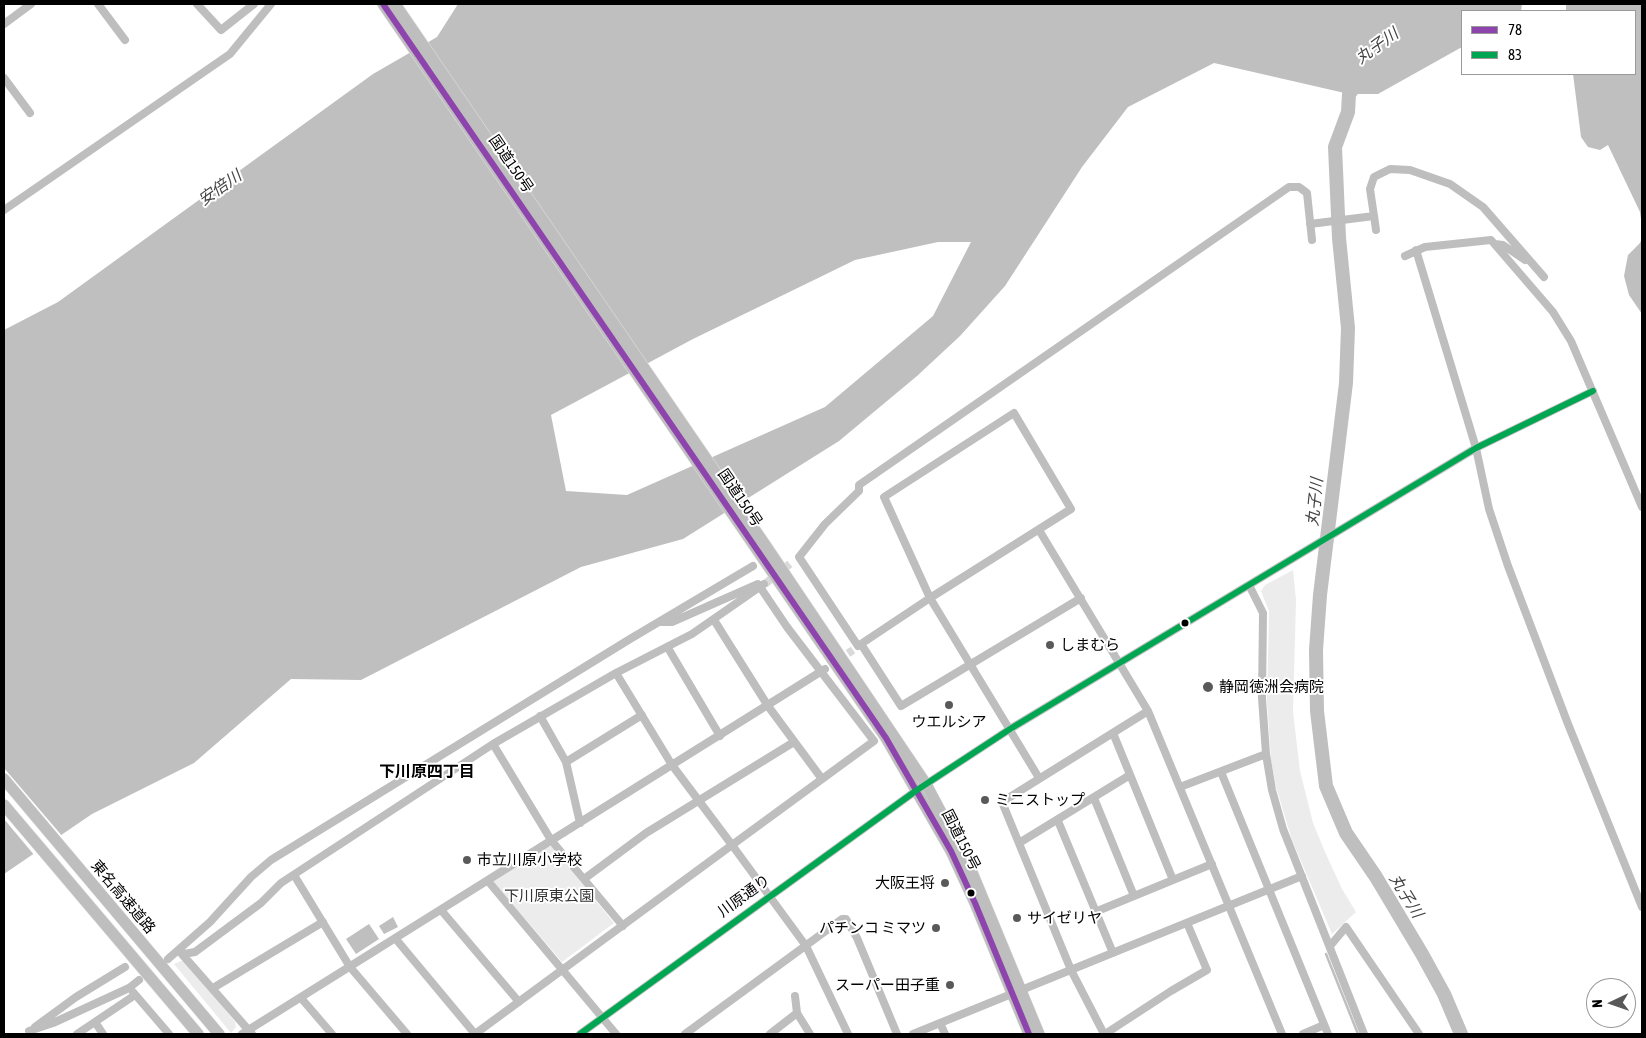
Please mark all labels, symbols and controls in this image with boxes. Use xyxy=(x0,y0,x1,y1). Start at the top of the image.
legend xyxy=(1461,10,1636,75)
text: 78 xyxy=(1508,21,1522,38)
water label: 丸子川 xyxy=(1352,24,1402,68)
text: 83 xyxy=(1508,46,1522,63)
street label: 国道150号 xyxy=(485,132,537,196)
water label: 安倍川 xyxy=(195,166,245,210)
street label: 国道150号 xyxy=(714,466,766,530)
water label: 丸子川 xyxy=(1303,477,1327,527)
unlabelled marker xyxy=(1180,618,1190,628)
place label: しまむら xyxy=(1060,636,1120,654)
marker: しまむら xyxy=(1044,639,1056,651)
place label: 静岡徳洲会病院 xyxy=(1219,678,1324,696)
marker: 静岡徳洲会病院 xyxy=(1201,680,1215,694)
marker: ウエルシア xyxy=(943,699,955,711)
place label: ウエルシア xyxy=(912,713,986,731)
district label: 下川原四丁目 xyxy=(379,762,475,782)
place label: ミニストップ xyxy=(995,791,1085,809)
marker: ミニストップ xyxy=(979,794,991,806)
street label: 国道150号 xyxy=(938,806,984,874)
place label: 市立川原小学校 xyxy=(477,851,582,869)
marker: 市立川原小学校 xyxy=(461,854,473,866)
street label: 東名高速道路 xyxy=(87,857,159,937)
street label: 川原通り xyxy=(714,871,774,921)
water label: 丸子川 xyxy=(1385,871,1427,921)
place label: 大阪王将 xyxy=(875,874,935,892)
marker: 大阪王将 xyxy=(939,877,951,889)
park label: 下川原東公園 xyxy=(504,887,594,905)
unlabelled marker xyxy=(966,888,976,898)
place label: サイゼリヤ xyxy=(1027,909,1102,927)
marker: サイゼリヤ xyxy=(1011,912,1023,924)
place label: パチンコ ミマツ xyxy=(819,919,926,937)
marker: パチンコ ミマツ xyxy=(930,922,942,934)
place label: スーパー田子重 xyxy=(835,976,940,994)
north arrow xyxy=(1586,978,1636,1028)
marker: スーパー田子重 xyxy=(944,979,956,991)
text: N xyxy=(1589,999,1605,1008)

